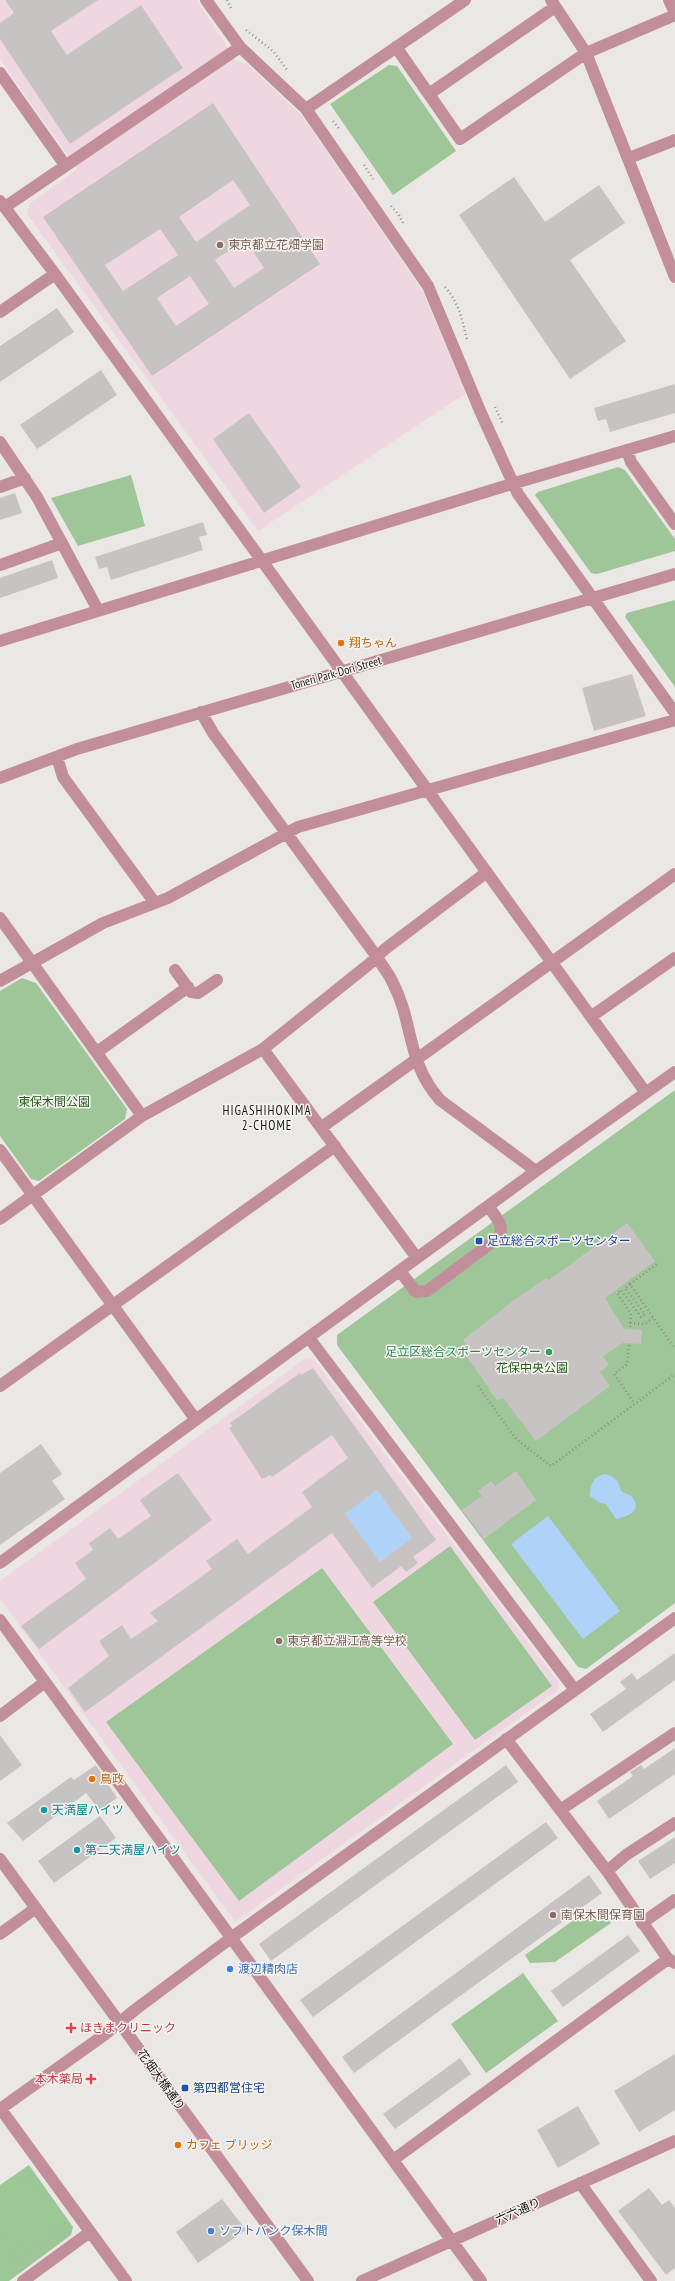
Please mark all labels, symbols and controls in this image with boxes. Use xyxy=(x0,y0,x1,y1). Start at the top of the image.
place label: 東京都立花畑学園 xyxy=(228,237,324,252)
marker: 東京都立花畑学園 xyxy=(215,240,225,250)
place label: 翔ちゃん xyxy=(349,635,397,650)
marker: 翔ちゃん xyxy=(336,638,346,648)
street label: Toneri Park-Dori Street xyxy=(289,652,384,693)
park label: 東保木間公園 xyxy=(18,1094,90,1109)
district label: HIGASHIHOKIMA 2-CHOME xyxy=(222,1102,312,1134)
place label: 足立総合スポーツセンター xyxy=(487,1233,631,1248)
marker: 足立総合スポーツセンター xyxy=(474,1236,484,1246)
place label: 足立区総合スポーツセンター xyxy=(385,1344,541,1359)
marker: 足立区総合スポーツセンター xyxy=(544,1347,554,1357)
park label: 花保中央公園 xyxy=(496,1360,568,1375)
place label: 東京都立淵江高等学校 xyxy=(287,1633,407,1648)
marker: 東京都立淵江高等学校 xyxy=(274,1636,284,1646)
place label: 鳥政 xyxy=(100,1771,124,1786)
marker: 鳥政 xyxy=(87,1774,97,1784)
place label: 天満屋ハイツ xyxy=(52,1802,124,1817)
marker: 天満屋ハイツ xyxy=(39,1805,49,1815)
place label: 第二天満屋ハイツ xyxy=(85,1842,181,1857)
marker: 第二天満屋ハイツ xyxy=(72,1845,82,1855)
place label: 南保木間保育園 xyxy=(561,1907,645,1922)
marker: 南保木間保育園 xyxy=(548,1910,558,1920)
place label: 渡辺精肉店 xyxy=(238,1961,298,1976)
marker: 渡辺精肉店 xyxy=(225,1964,235,1974)
place label: ほきまクリニック xyxy=(80,2020,176,2035)
marker: ほきまクリニック xyxy=(65,2022,77,2034)
street label: 花畑大橋通り xyxy=(134,2046,189,2113)
place label: 本木薬局 xyxy=(35,2071,83,2086)
marker: 本木薬局 xyxy=(86,2074,96,2084)
place label: 第四都営住宅 xyxy=(193,2080,265,2095)
marker: 第四都営住宅 xyxy=(180,2083,190,2093)
place label: カフェ ブリッジ xyxy=(186,2137,273,2152)
marker: カフェ ブリッジ xyxy=(173,2140,183,2150)
street label: 六六通り xyxy=(493,2194,543,2227)
place label: ソフトバンク保木間 xyxy=(219,2223,328,2238)
marker: ソフトバンク保木間 xyxy=(206,2226,216,2236)

